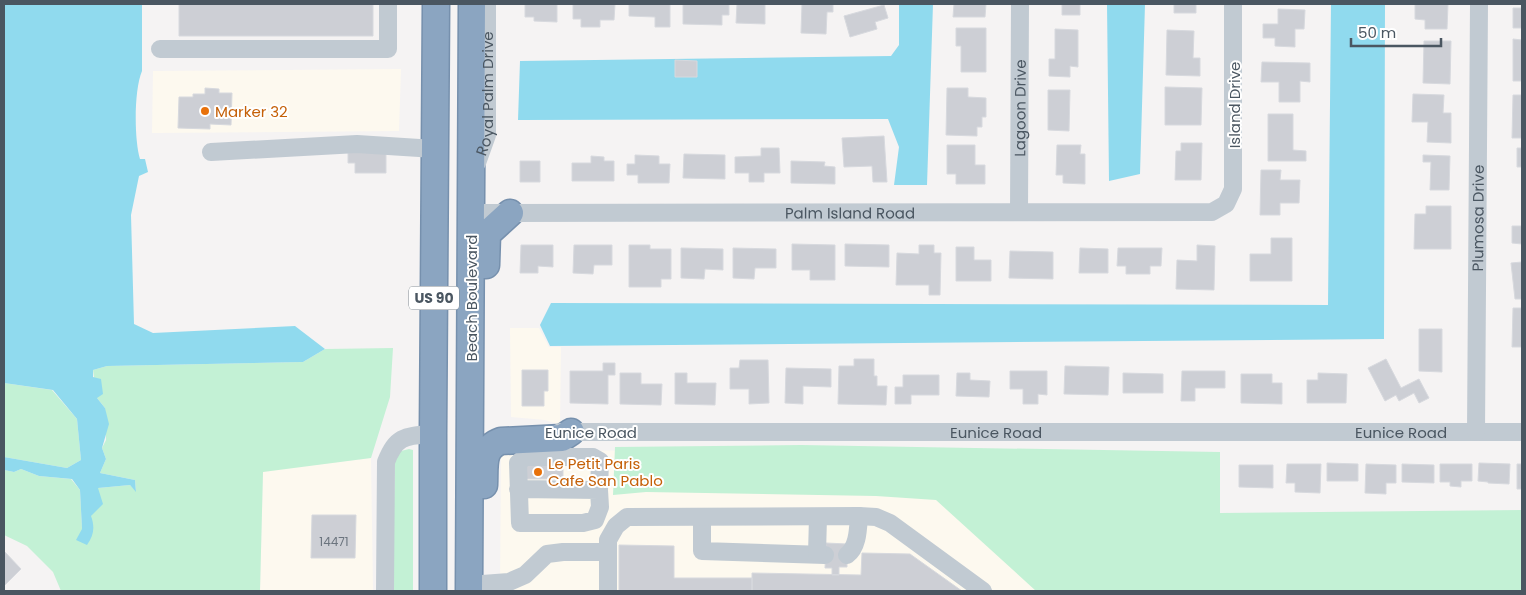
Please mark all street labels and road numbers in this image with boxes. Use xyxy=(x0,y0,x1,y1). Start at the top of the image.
street label: Royal Palm Drive xyxy=(470,31,498,158)
street label: Lagoon Drive xyxy=(1009,59,1030,157)
street label: Island Drive xyxy=(1224,62,1245,148)
street label: Plumosa Drive xyxy=(1467,165,1488,271)
street label: Palm Island Road xyxy=(785,202,915,223)
street label: Beach Boulevard xyxy=(461,234,482,362)
road number: US 90 xyxy=(409,286,459,310)
street label: Eunice Road xyxy=(545,422,637,443)
street label: Eunice Road xyxy=(950,422,1042,443)
street label: Eunice Road xyxy=(1355,422,1447,443)

